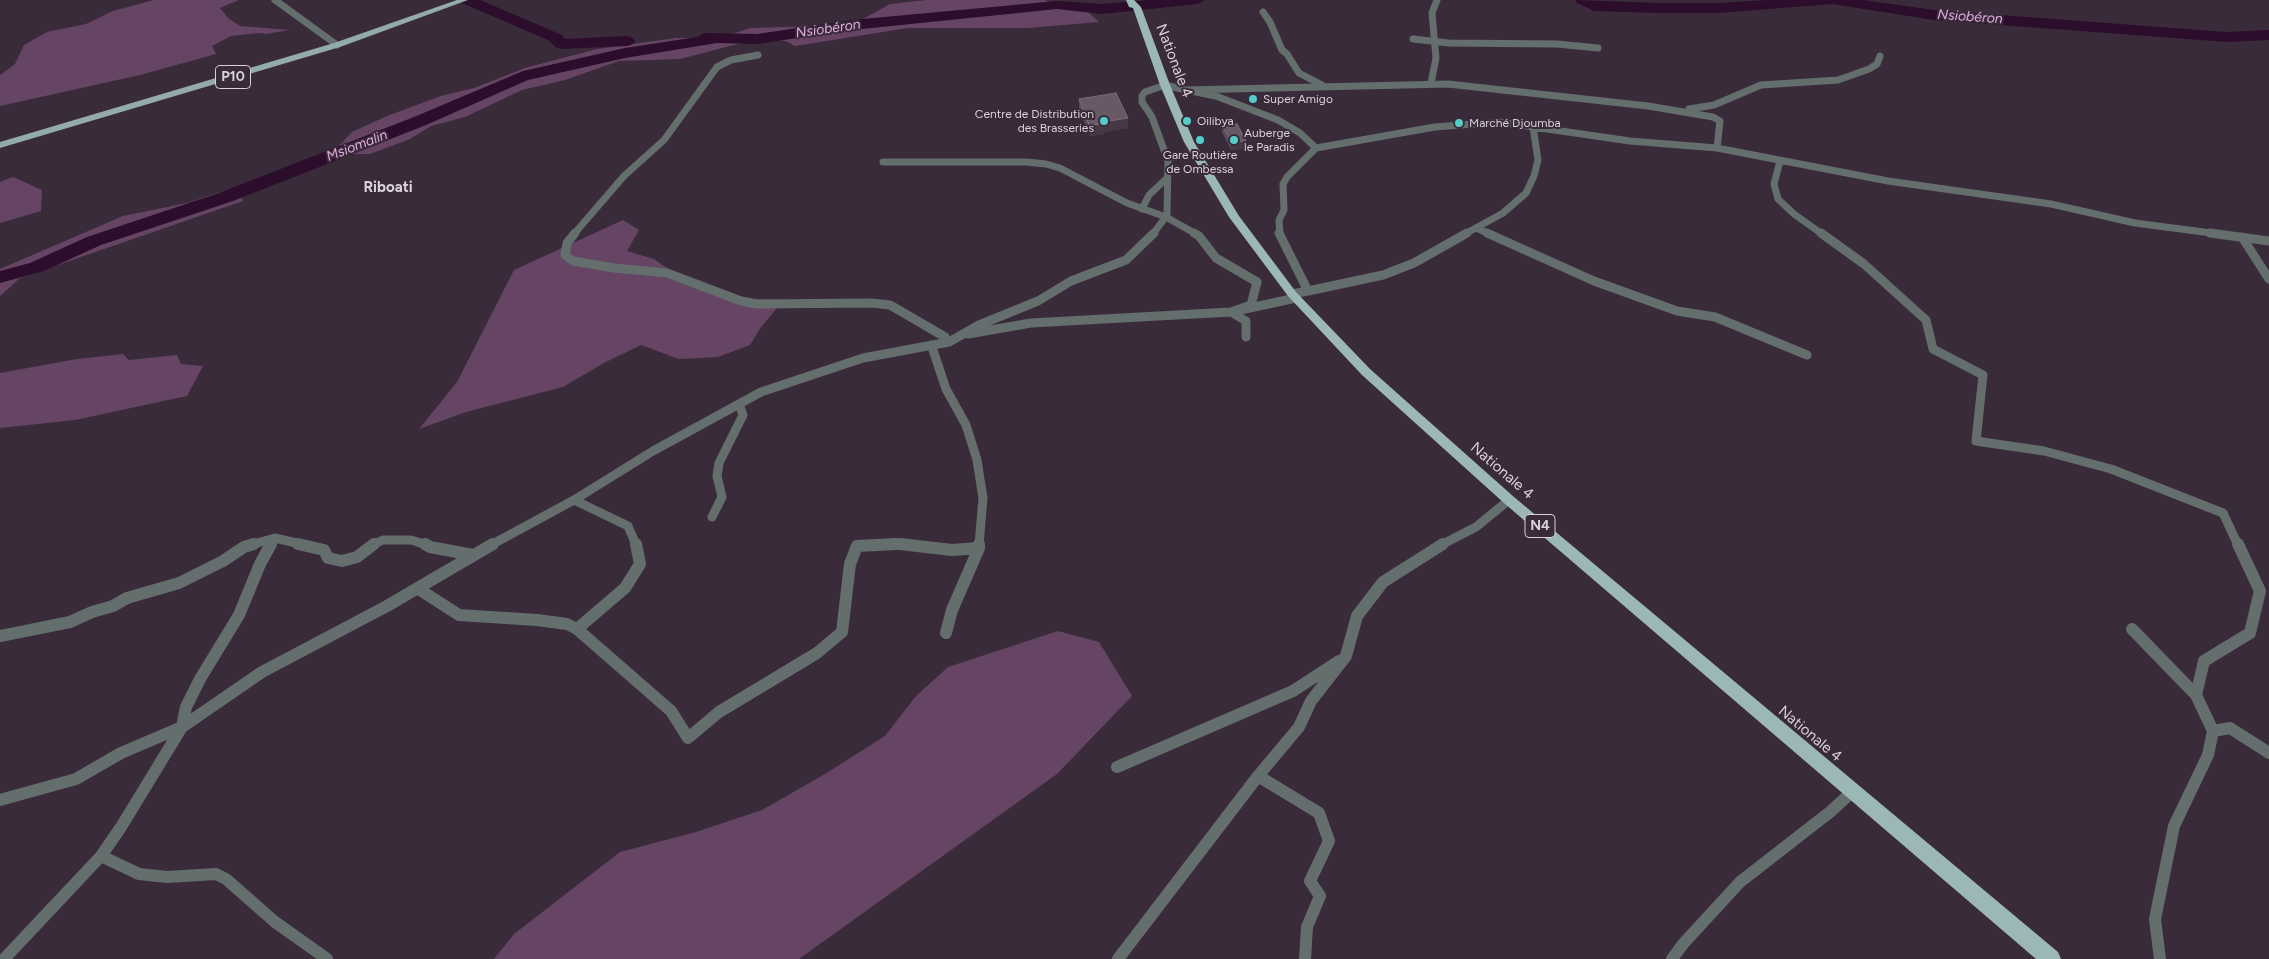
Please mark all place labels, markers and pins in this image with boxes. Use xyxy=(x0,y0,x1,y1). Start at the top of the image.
place label: Super Amigo xyxy=(1263,92,1333,106)
marker: Super Amigo xyxy=(1247,93,1259,105)
place label: Centre de Distribution des Brasseries xyxy=(975,107,1094,135)
place label: Oilibya xyxy=(1197,114,1234,128)
marker: Centre de Distribution des Brasseries xyxy=(1098,115,1110,127)
marker: Oilibya xyxy=(1181,115,1193,127)
place label: Marché Djoumba xyxy=(1469,116,1561,130)
marker: Marché Djoumba xyxy=(1453,117,1465,129)
place label: Auberge le Paradis xyxy=(1244,126,1295,154)
marker: Gare Routière de Ombessa xyxy=(1194,134,1206,146)
marker: Auberge le Paradis xyxy=(1228,134,1240,146)
place label: Gare Routière de Ombessa xyxy=(1163,148,1237,176)

